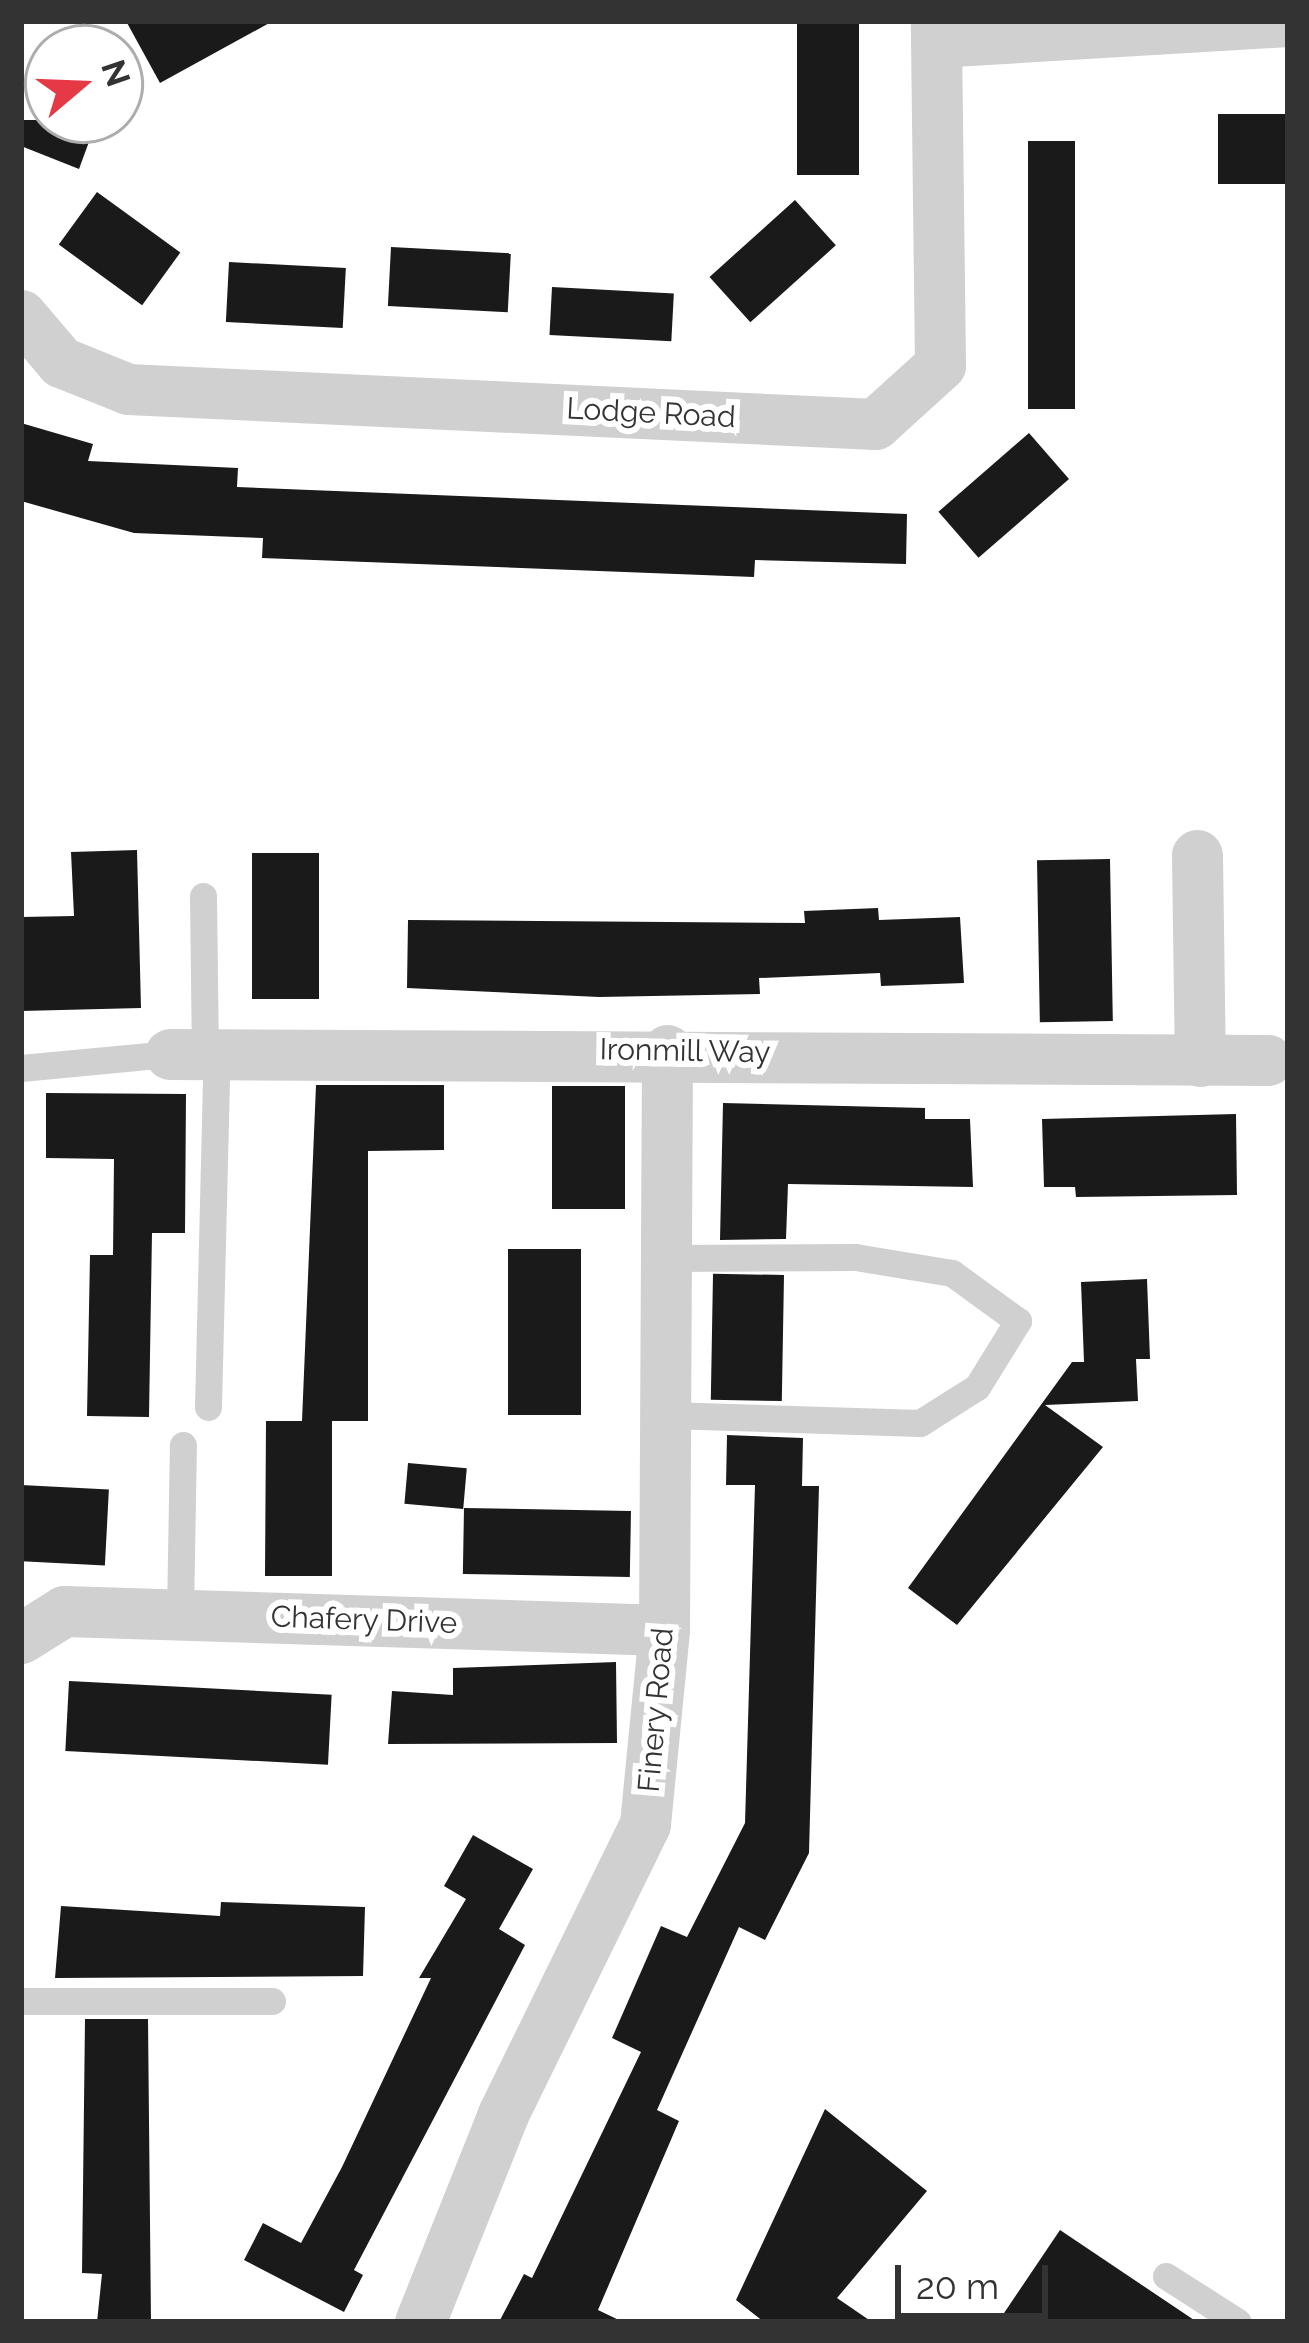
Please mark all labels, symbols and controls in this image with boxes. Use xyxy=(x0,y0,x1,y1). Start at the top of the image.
north arrow xyxy=(24,24,144,144)
text: N xyxy=(93,55,138,91)
street label: Lodge Road xyxy=(565,391,737,435)
street label: Ironmill Way xyxy=(598,1031,772,1071)
street label: Chafery Drive xyxy=(270,1599,458,1641)
street label: Finery Road xyxy=(631,1626,681,1794)
scale bar xyxy=(901,2241,1054,2315)
text: 20 m xyxy=(916,2265,999,2307)

